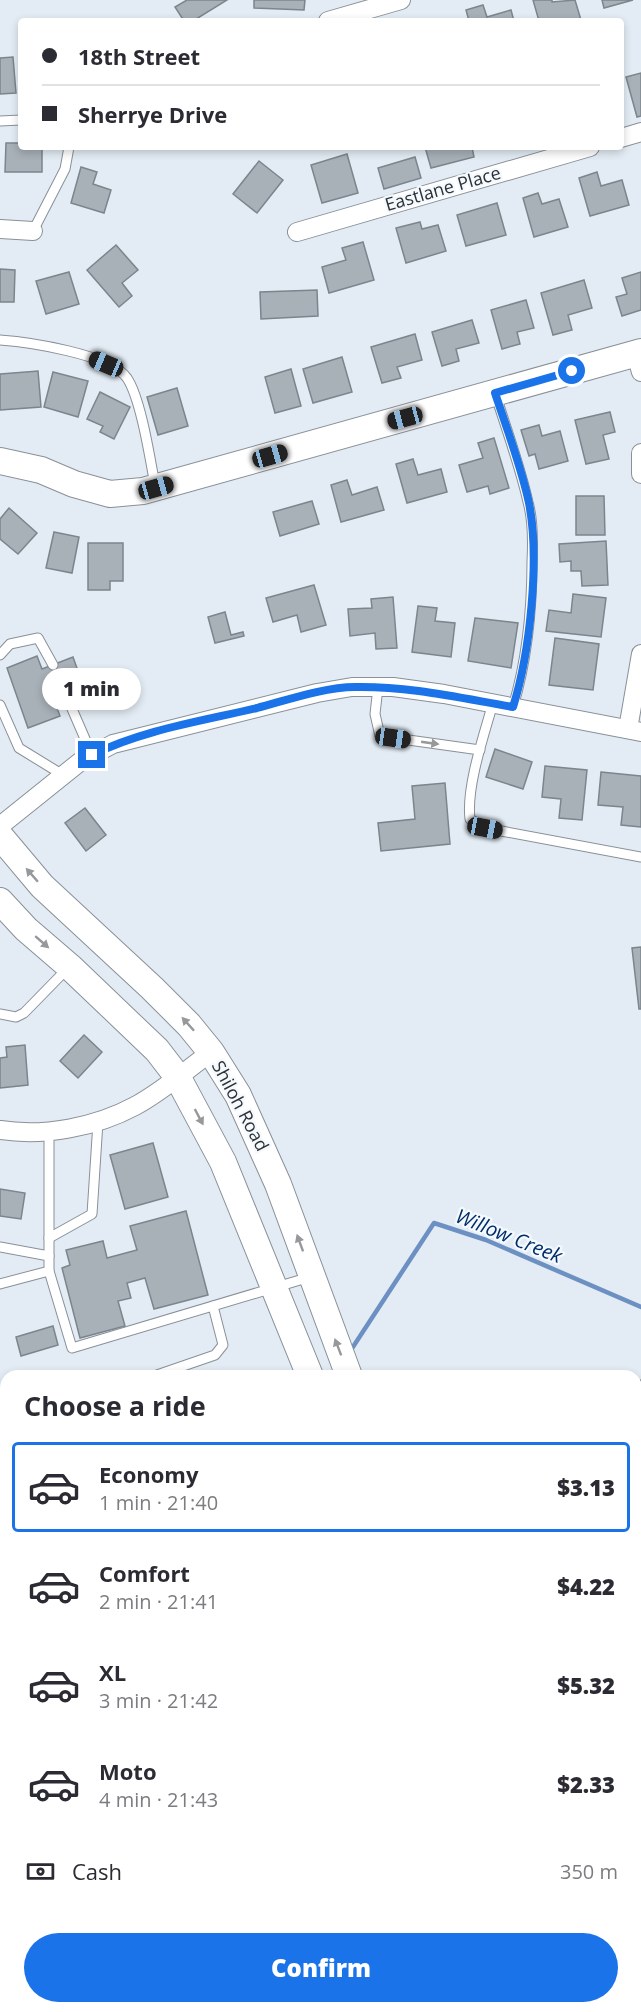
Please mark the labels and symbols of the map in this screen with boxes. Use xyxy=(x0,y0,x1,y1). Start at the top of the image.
street label: Eastlane Place xyxy=(382,160,503,216)
car xyxy=(86,349,126,379)
route start xyxy=(558,357,585,384)
car xyxy=(385,405,425,431)
car xyxy=(250,442,290,470)
car xyxy=(136,474,176,502)
callout: 1 min xyxy=(42,668,142,710)
car xyxy=(374,727,412,749)
one-way arrow xyxy=(420,739,439,748)
route end xyxy=(78,741,105,768)
car xyxy=(466,816,504,840)
one-way arrow xyxy=(25,867,39,882)
one-way arrow xyxy=(34,935,49,948)
one-way arrow xyxy=(181,1018,195,1032)
street label: Shiloh Road xyxy=(207,1056,275,1155)
one-way arrow xyxy=(194,1109,204,1126)
water label: Willow Creek xyxy=(452,1202,567,1270)
one-way arrow xyxy=(295,1234,304,1252)
one-way arrow xyxy=(333,1338,342,1356)

